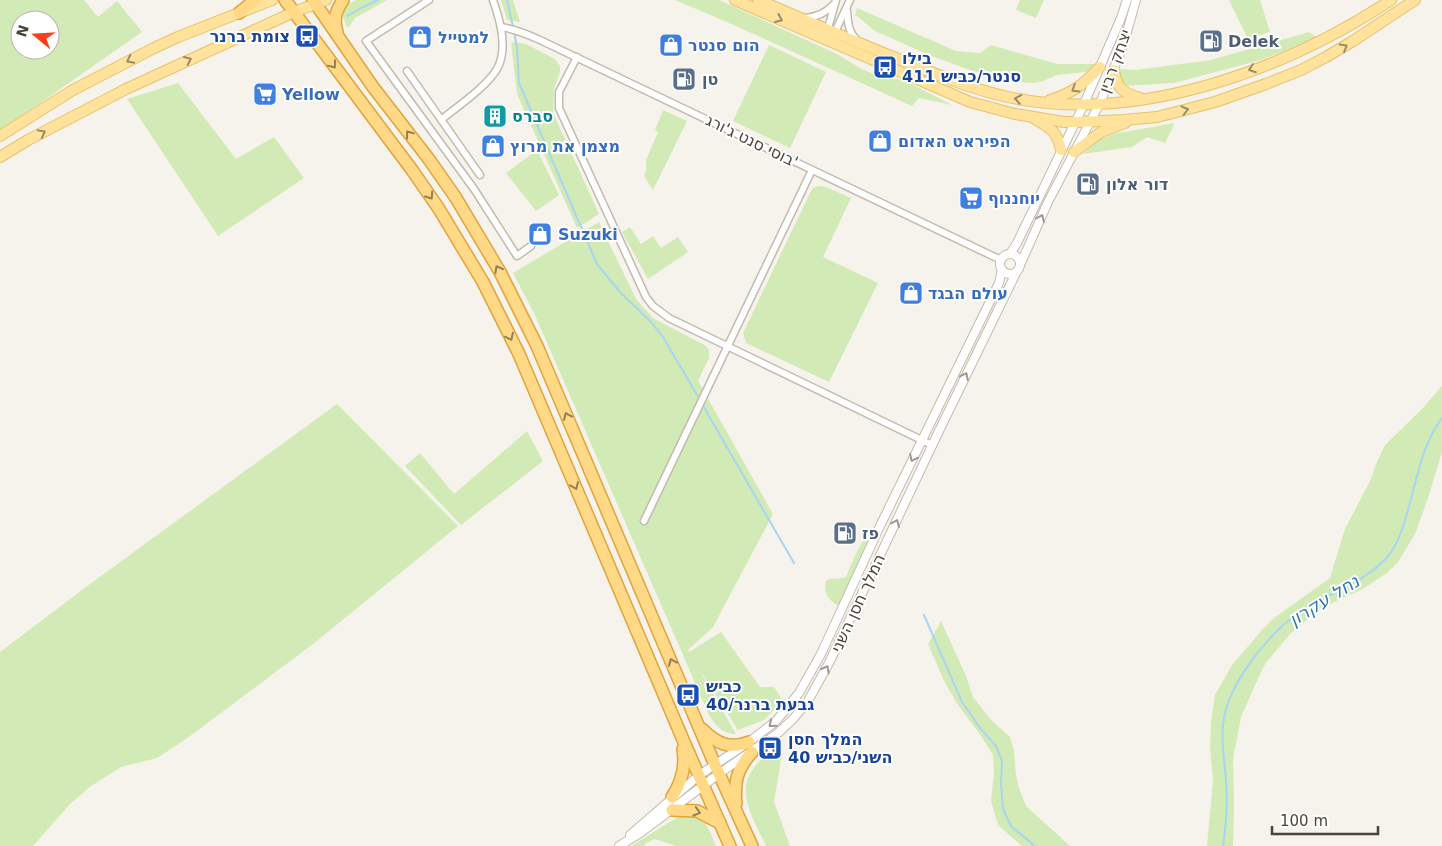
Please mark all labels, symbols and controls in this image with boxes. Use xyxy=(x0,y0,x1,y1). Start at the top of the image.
north arrow xyxy=(10,10,60,60)
one-way arrow xyxy=(774,13,783,24)
text: N xyxy=(13,23,32,39)
bus stop icon: צומת ברנר xyxy=(294,23,320,49)
shop icon: למטייל xyxy=(407,24,433,50)
place label: צומת ברנר xyxy=(210,27,290,46)
street label: יצחק רבין xyxy=(1095,27,1135,95)
place label: למטייל xyxy=(438,28,489,47)
fuel station icon: Delek xyxy=(1198,28,1224,54)
shop icon: הום סנטר xyxy=(658,32,684,58)
place label: Delek xyxy=(1228,32,1279,51)
place label: הום סנטר xyxy=(688,36,760,55)
one-way arrow xyxy=(1338,43,1347,53)
place label: בילו סנטר/כביש 411 xyxy=(902,49,1021,86)
one-way arrow xyxy=(127,54,136,64)
bus stop icon: בילו סנטר/כביש 411 xyxy=(872,54,898,80)
one-way arrow xyxy=(183,56,192,67)
one-way arrow xyxy=(328,59,336,68)
one-way arrow xyxy=(1249,63,1257,73)
fuel station icon: טן xyxy=(671,66,697,92)
place label: טן xyxy=(702,70,718,89)
supermarket icon: Yellow xyxy=(252,81,278,107)
one-way arrow xyxy=(1071,83,1080,93)
place label: Yellow xyxy=(281,85,340,104)
one-way arrow xyxy=(1014,94,1022,104)
building icon: סברס xyxy=(482,103,508,129)
one-way arrow xyxy=(1180,105,1189,116)
place label: סברס xyxy=(512,107,553,126)
street label: בוסי סנט ג'ורג' xyxy=(703,110,801,172)
shop icon: הפיראט האדום xyxy=(867,128,893,154)
one-way arrow xyxy=(37,129,46,139)
one-way arrow xyxy=(406,130,415,139)
place label: הפיראט האדום xyxy=(898,132,1011,151)
shop icon: מצמן את מרוץ xyxy=(480,133,506,159)
place label: מצמן את מרוץ xyxy=(510,137,620,156)
fuel station icon: דור אלון xyxy=(1075,171,1101,197)
place label: דור אלון xyxy=(1106,175,1168,194)
supermarket icon: יוחננוף xyxy=(958,185,984,211)
place label: יוחננוף xyxy=(988,189,1040,208)
one-way arrow xyxy=(424,190,433,200)
one-way arrow xyxy=(1034,214,1045,223)
shop icon: Suzuki xyxy=(527,221,553,247)
place label: Suzuki xyxy=(558,225,618,244)
one-way arrow xyxy=(495,265,505,274)
shop icon: עולם הבגד xyxy=(898,280,924,306)
place label: עולם הבגד xyxy=(928,284,1008,303)
one-way arrow xyxy=(504,332,514,341)
one-way arrow xyxy=(959,372,969,381)
one-way arrow xyxy=(562,412,573,421)
one-way arrow xyxy=(909,453,919,462)
one-way arrow xyxy=(568,481,579,490)
one-way arrow xyxy=(889,519,900,528)
fuel station icon: פז xyxy=(832,520,858,546)
place label: פז xyxy=(862,524,879,543)
street label: המלך חסן השני xyxy=(827,551,889,655)
water label: נחל עקרון xyxy=(1285,570,1364,630)
one-way arrow xyxy=(667,659,677,667)
one-way arrow xyxy=(820,666,830,675)
place label: כביש 40/גבעת ברנר xyxy=(706,677,814,714)
bus stop icon: כביש 40/גבעת ברנר xyxy=(675,682,701,708)
one-way arrow xyxy=(769,719,778,727)
place label: המלך חסן השני/כביש 40 xyxy=(788,730,892,767)
bus stop icon: המלך חסן השני/כביש 40 xyxy=(757,735,783,761)
scale bar xyxy=(1272,804,1378,836)
one-way arrow xyxy=(693,807,701,817)
text: 100 m xyxy=(1280,812,1328,830)

